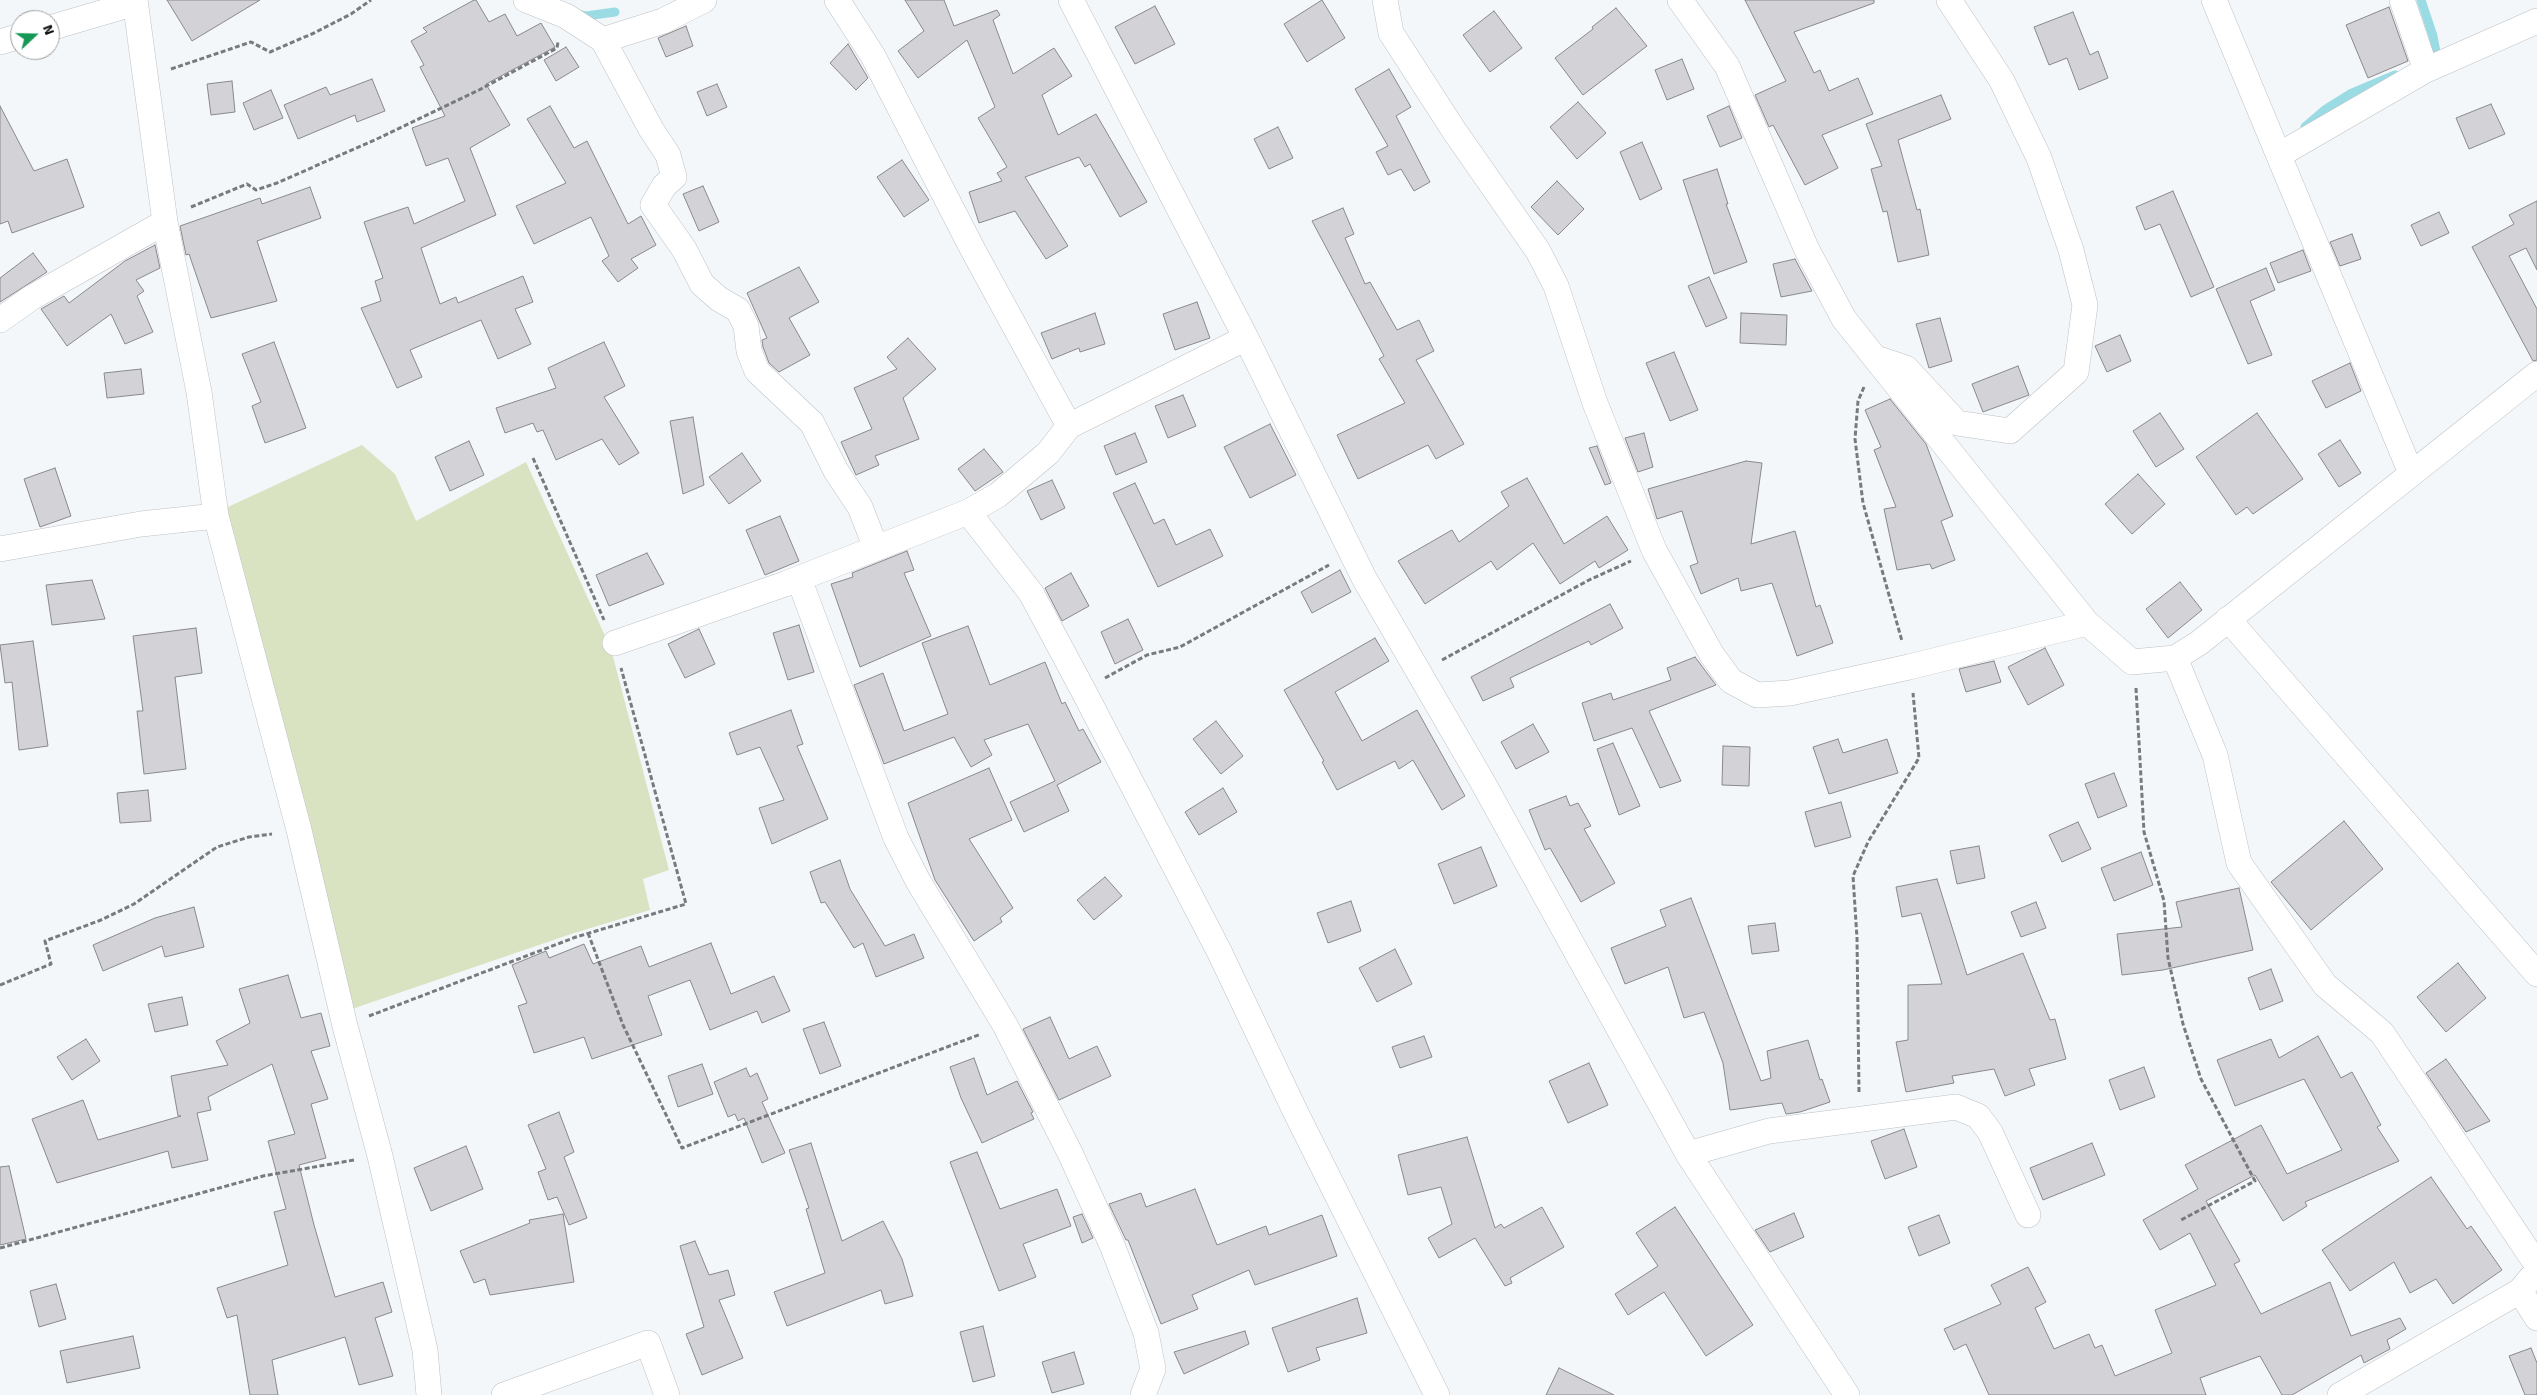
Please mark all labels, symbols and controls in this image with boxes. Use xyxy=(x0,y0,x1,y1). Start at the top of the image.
north arrow xyxy=(10,10,60,60)
text: N xyxy=(39,22,58,37)

